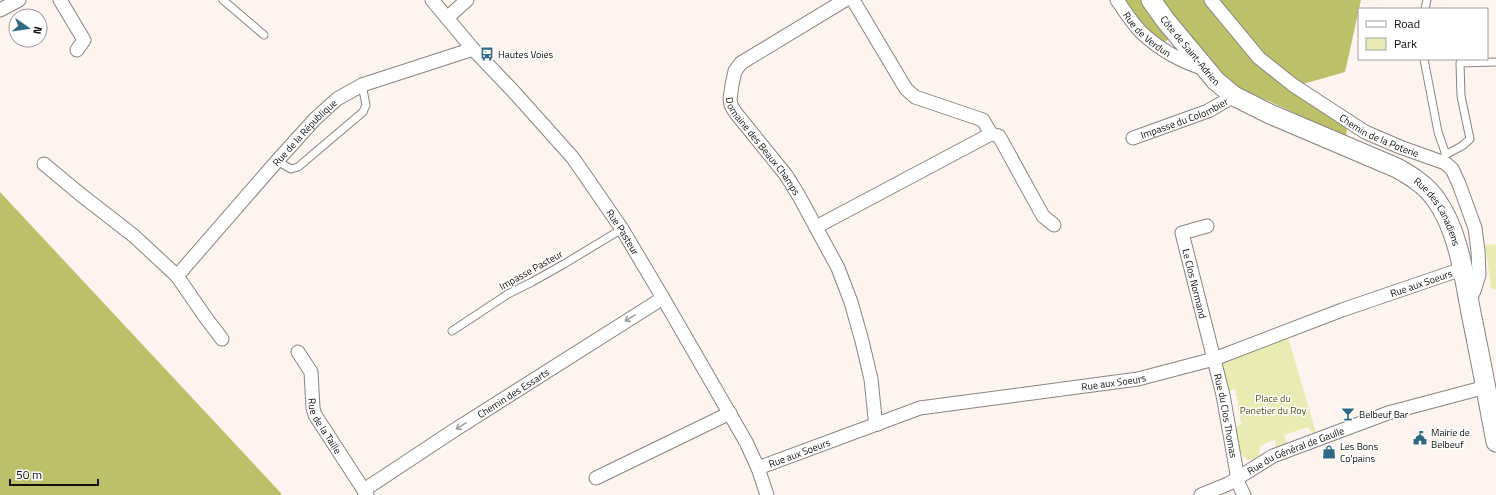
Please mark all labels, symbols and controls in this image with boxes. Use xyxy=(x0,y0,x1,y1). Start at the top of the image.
north arrow xyxy=(8,8,48,48)
street label: Rue de Verdun xyxy=(1120,8,1174,60)
legend xyxy=(1358,8,1488,60)
street label: Côte de Saint-Adrien xyxy=(1157,12,1223,89)
text: Road xyxy=(1394,14,1420,33)
text: N xyxy=(29,25,46,36)
text: Park xyxy=(1394,34,1417,53)
bus stop icon: Hautes Voies xyxy=(479,46,495,62)
place label: Hautes Voies xyxy=(498,47,553,62)
street label: Impasse du Colombier xyxy=(1138,93,1231,142)
street label: Rue de la République xyxy=(268,95,340,169)
street label: Domaine des Beaux Champs xyxy=(722,96,804,198)
street label: Chemin de la Poterie xyxy=(1337,110,1421,161)
street label: Rue des Canadiens xyxy=(1411,173,1464,248)
street label: Rue Pasteur xyxy=(603,206,643,258)
street label: Impasse Pasteur xyxy=(497,246,566,294)
street label: Le Clos Normand xyxy=(1179,247,1211,320)
street label: Rue aux Soeurs xyxy=(1388,265,1455,301)
one-way arrow xyxy=(624,315,636,323)
street label: Chemin des Essarts xyxy=(474,364,552,421)
street label: Rue aux Soeurs xyxy=(1080,370,1148,394)
street label: Rue du Clos Thomas xyxy=(1210,372,1242,459)
park label: Place du Panetier du Roy xyxy=(1240,391,1306,418)
street label: Rue de la Taille xyxy=(305,398,346,457)
bar icon: Belbeuf Bar xyxy=(1340,406,1356,422)
place label: Belbeuf Bar xyxy=(1359,407,1409,422)
one-way arrow xyxy=(455,422,467,430)
street label: Rue du Général de Gaulle xyxy=(1244,423,1346,478)
place label: Mairie de Belbeuf xyxy=(1431,425,1470,452)
public building icon: Mairie de Belbeuf xyxy=(1412,430,1428,446)
street label: Rue aux Soeurs xyxy=(766,434,833,471)
place label: Les Bons Co'pains xyxy=(1340,439,1378,466)
shop icon: Les Bons Co'pains xyxy=(1321,444,1337,460)
scale bar xyxy=(10,461,98,487)
text: 50 m xyxy=(16,465,42,484)

